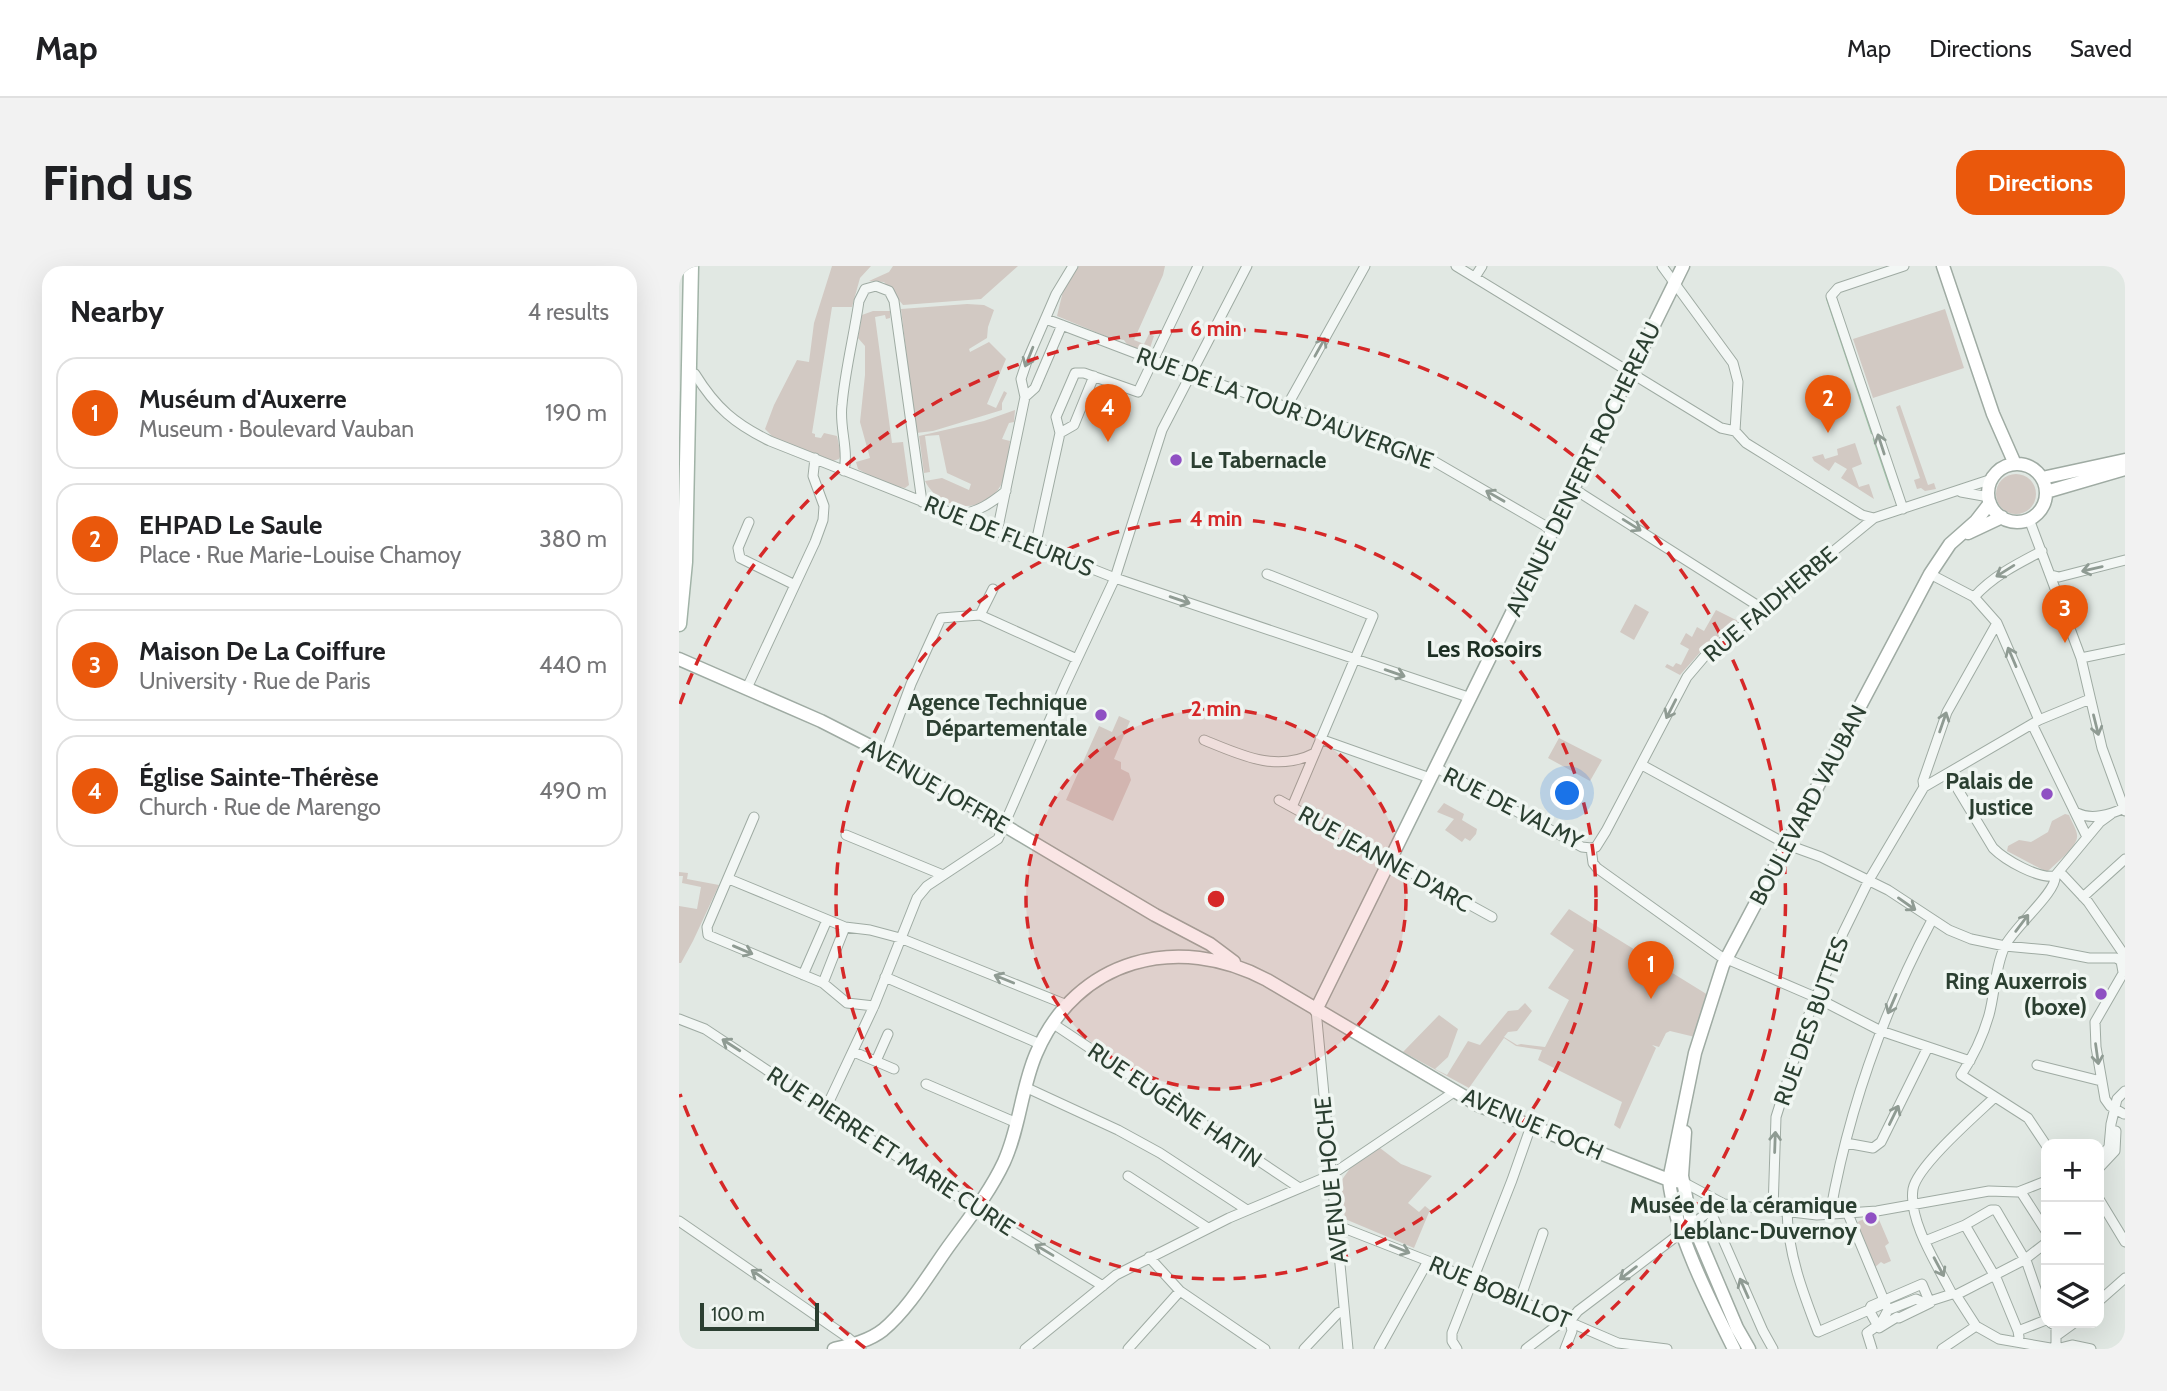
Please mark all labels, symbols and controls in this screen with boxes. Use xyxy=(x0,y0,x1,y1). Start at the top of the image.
text: Map xyxy=(35,28,98,68)
text: Map xyxy=(1847,34,1891,63)
text: Directions xyxy=(1929,34,2032,63)
text: Saved xyxy=(2070,34,2132,63)
button: Directions xyxy=(1956,150,2125,215)
text: Find us xyxy=(42,153,193,212)
text: Nearby xyxy=(70,293,164,330)
text: 4 results xyxy=(528,298,609,326)
text: 6 min xyxy=(1190,316,1242,341)
street label: AVENUE DENFERT ROCHEREAU xyxy=(1499,317,1667,621)
one-way arrow xyxy=(1313,337,1327,357)
street label: RUE DE LA TOUR D'AUVERGNE xyxy=(1133,341,1437,475)
one-way arrow xyxy=(1022,346,1035,368)
pin: 2 xyxy=(1805,375,1851,433)
text: Muséum d'Auxerre xyxy=(139,383,347,415)
pin: 4 xyxy=(1085,384,1131,442)
text: 1 xyxy=(91,399,99,427)
text: 190 m xyxy=(545,399,607,427)
text: Museum · Boulevard Vauban xyxy=(139,415,414,443)
one-way arrow xyxy=(1874,433,1887,455)
place label: Le Tabernacle xyxy=(1190,446,1326,474)
marker: Le Tabernacle xyxy=(1168,452,1184,468)
street label: RUE DE FLEURUS xyxy=(920,489,1098,583)
one-way arrow xyxy=(1485,489,1505,503)
text: 4 min xyxy=(1190,506,1242,531)
text: EHPAD Le Saule xyxy=(139,509,323,541)
one-way arrow xyxy=(1622,518,1641,533)
text: 2 xyxy=(89,525,101,553)
text: 380 m xyxy=(539,525,607,553)
street label: RUE FAIDHERBE xyxy=(1698,540,1842,668)
text: Place · Rue Marie-Louise Chamoy xyxy=(139,541,461,569)
one-way arrow xyxy=(2081,563,2104,576)
one-way arrow xyxy=(1996,564,2016,578)
pin: 3 xyxy=(2042,585,2088,643)
one-way arrow xyxy=(1168,595,1190,607)
district label: Les Rosoirs xyxy=(1426,634,1542,663)
text: Maison De La Coiffure xyxy=(139,635,386,667)
one-way arrow xyxy=(2005,647,2018,668)
text: 3 xyxy=(89,651,101,679)
text: 440 m xyxy=(539,651,607,679)
text: University · Rue de Paris xyxy=(139,667,371,695)
one-way arrow xyxy=(1384,667,1406,680)
place label: Agence Technique Départementale xyxy=(908,688,1087,742)
text: 2 min xyxy=(1191,696,1241,721)
one-way arrow xyxy=(1663,699,1677,719)
street label: BOULEVARD VAUBAN xyxy=(1743,700,1873,910)
marker: Agence Technique Départementale xyxy=(1093,707,1109,723)
one-way arrow xyxy=(1938,712,1950,734)
one-way arrow xyxy=(2090,713,2103,736)
street label: AVENUE JOFFRE xyxy=(858,733,1014,839)
text: Église Sainte-Thérèse xyxy=(139,761,379,793)
street label: RUE DE VALMY xyxy=(1439,761,1588,856)
place label: Palais de Justice xyxy=(1945,767,2033,821)
your location xyxy=(1550,776,1584,810)
text: 4 xyxy=(88,777,102,805)
text: 490 m xyxy=(539,777,607,805)
marker: Palais de Justice xyxy=(2039,786,2055,802)
text: Church · Rue de Marengo xyxy=(139,793,381,821)
street label: RUE JEANNE D'ARC xyxy=(1294,800,1476,918)
centre of rings xyxy=(1204,887,1228,911)
one-way arrow xyxy=(1897,896,1916,911)
one-way arrow xyxy=(2015,914,2030,933)
street label: RUE DES BUTTES xyxy=(1767,933,1855,1109)
pin: 1 xyxy=(1628,941,1674,999)
one-way arrow xyxy=(732,945,753,958)
place label: Ring Auxerrois (boxe) xyxy=(1945,967,2087,1021)
one-way arrow xyxy=(994,972,1015,985)
marker: Ring Auxerrois (boxe) xyxy=(2093,986,2109,1002)
one-way arrow xyxy=(1885,993,1898,1014)
street label: RUE EUGÈNE HATIN xyxy=(1083,1036,1268,1174)
one-way arrow xyxy=(722,1038,741,1053)
one-way arrow xyxy=(2091,1042,2104,1065)
street label: RUE PIERRE ET MARIE CURIE xyxy=(762,1060,1020,1242)
street label: AVENUE FOCH xyxy=(1458,1082,1608,1166)
street label: AVENUE HOCHE xyxy=(1308,1095,1354,1265)
one-way arrow xyxy=(1888,1105,1902,1126)
one-way arrow xyxy=(1769,1131,1782,1154)
map controls xyxy=(2041,1139,2104,1328)
button: + xyxy=(2041,1139,2104,1202)
place label: Musée de la céramique Leblanc-Duvernoy xyxy=(1630,1191,1858,1245)
button: − xyxy=(2041,1202,2104,1265)
marker: Musée de la céramique Leblanc-Duvernoy xyxy=(1863,1210,1879,1226)
one-way arrow xyxy=(1035,1243,1055,1257)
one-way arrow xyxy=(1388,1243,1410,1256)
street label: RUE BOBILLOT xyxy=(1425,1250,1575,1334)
one-way arrow xyxy=(1932,1257,1946,1277)
one-way arrow xyxy=(1619,1265,1638,1280)
button: layers xyxy=(2041,1265,2104,1328)
one-way arrow xyxy=(750,1269,770,1283)
one-way arrow xyxy=(1737,1277,1750,1299)
scale bar xyxy=(700,1300,819,1332)
text: 100 m xyxy=(711,1303,765,1326)

